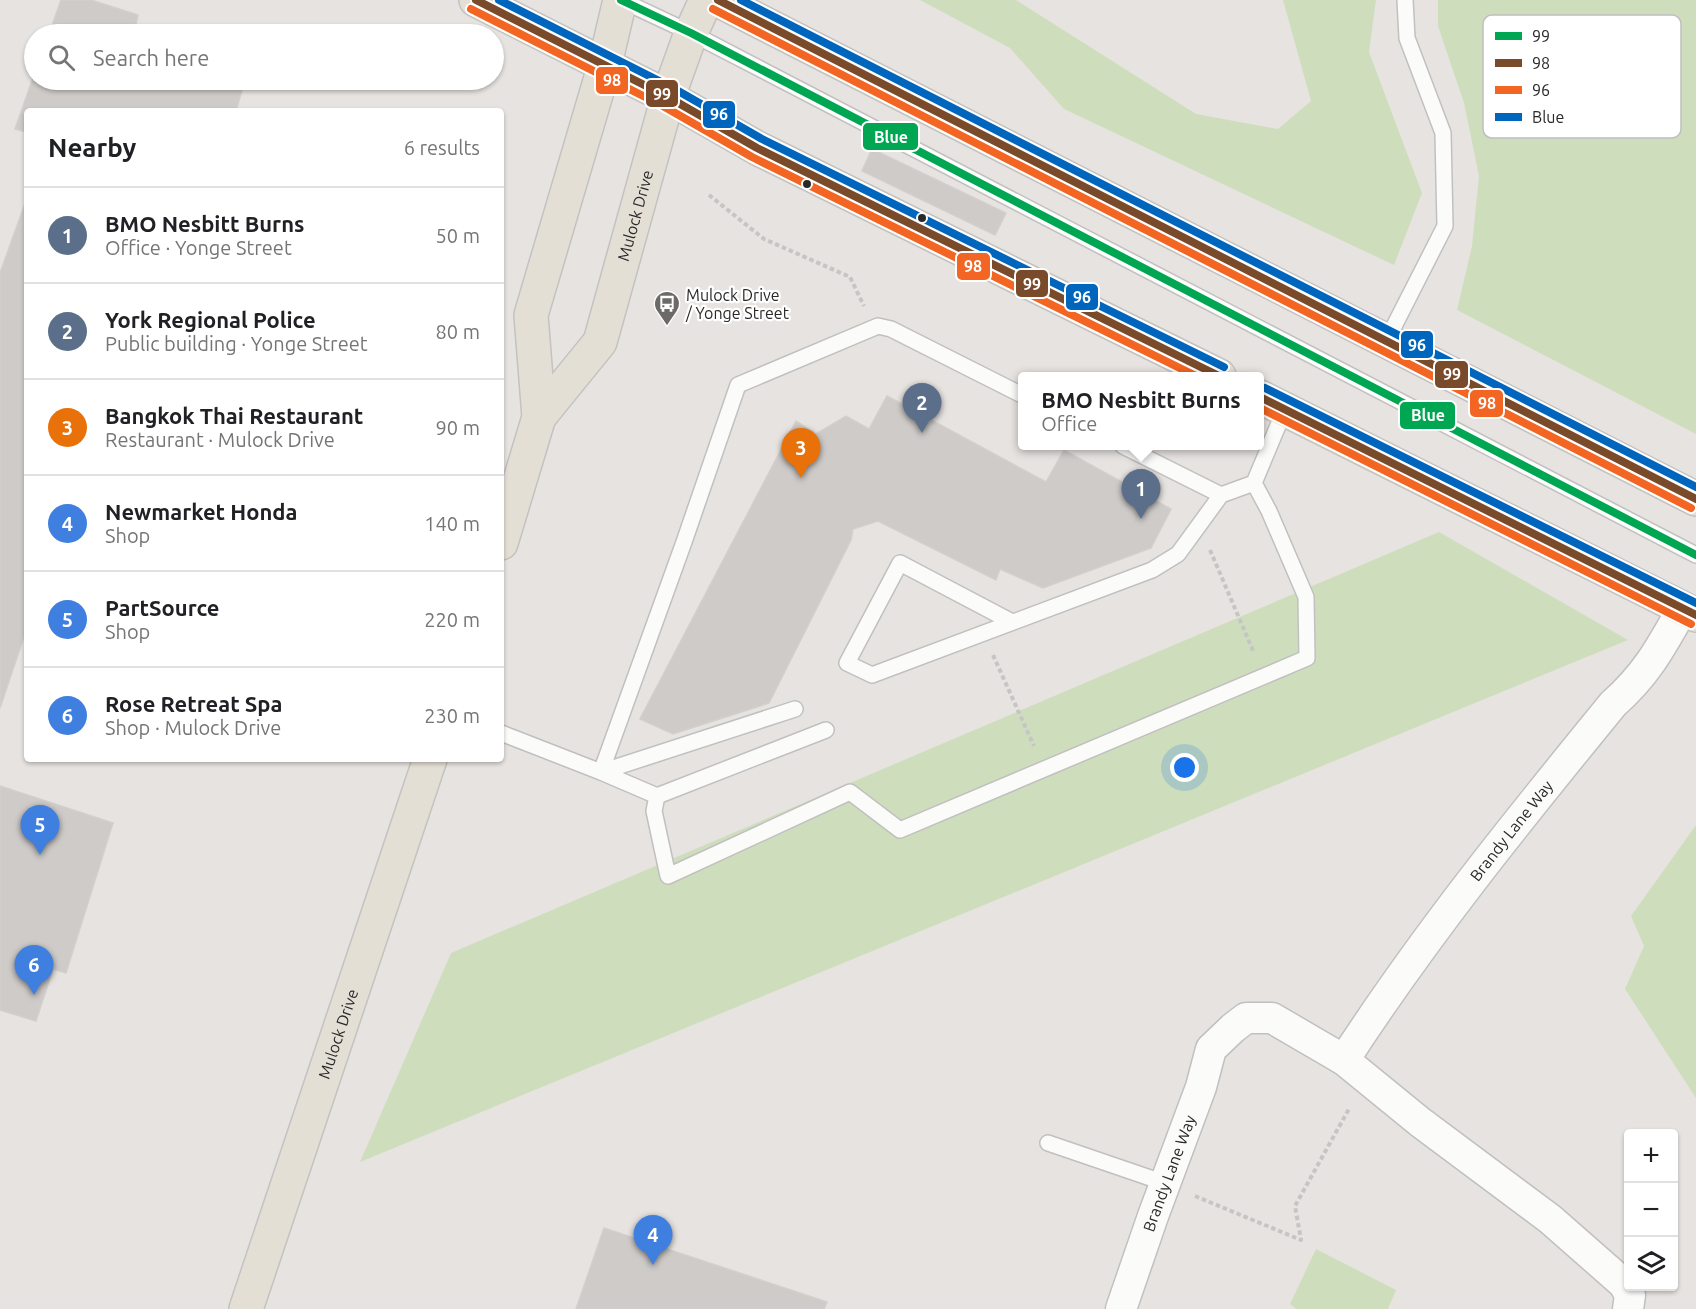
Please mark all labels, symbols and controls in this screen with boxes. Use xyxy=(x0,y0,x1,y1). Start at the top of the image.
legend xyxy=(1483,15,1681,138)
search box xyxy=(24,24,504,90)
text: 99 xyxy=(1532,27,1550,45)
icon: search xyxy=(45,41,78,74)
text: Search here xyxy=(93,45,209,70)
text: 98 xyxy=(1532,54,1550,72)
line badge: 98 xyxy=(595,66,629,95)
text: 98 xyxy=(603,71,621,89)
line badge: 99 xyxy=(645,79,679,108)
text: 96 xyxy=(1532,81,1550,99)
text: 99 xyxy=(653,85,671,103)
line badge: 96 xyxy=(702,100,736,129)
text: 96 xyxy=(710,105,728,123)
text: Blue xyxy=(1532,108,1564,126)
line badge: Blue xyxy=(862,122,919,151)
text: Blue xyxy=(874,128,908,146)
text: Nearby xyxy=(48,133,136,162)
text: 6 results xyxy=(404,136,480,159)
street label: Mulock Drive xyxy=(614,168,656,263)
unlabelled marker xyxy=(801,178,813,190)
text: BMO Nesbitt Burns xyxy=(105,211,304,236)
unlabelled marker xyxy=(916,212,928,224)
text: 1 xyxy=(62,224,73,247)
text: 50 m xyxy=(436,224,480,247)
text: Office · Yonge Street xyxy=(105,236,292,259)
line badge: 98 xyxy=(956,252,991,281)
text: 98 xyxy=(964,257,982,275)
line badge: 99 xyxy=(1015,269,1049,298)
text: 99 xyxy=(1023,275,1041,293)
line badge: 96 xyxy=(1065,283,1099,311)
place label: Mulock Drive / Yonge Street xyxy=(685,286,790,322)
text: 96 xyxy=(1073,288,1091,306)
bus stop icon: Mulock Drive / Yonge Street xyxy=(652,289,682,327)
text: York Regional Police xyxy=(105,307,316,332)
text: 2 xyxy=(62,320,73,343)
text: 80 m xyxy=(436,320,480,343)
line badge: 96 xyxy=(1400,330,1434,359)
text: Public building · Yonge Street xyxy=(105,332,368,355)
text: 96 xyxy=(1408,336,1426,354)
line badge: 99 xyxy=(1434,360,1469,389)
text: 99 xyxy=(1443,365,1461,383)
popup xyxy=(1018,372,1264,450)
pin: 2 xyxy=(902,384,942,433)
text: BMO Nesbitt Burns xyxy=(1041,387,1241,412)
line badge: 98 xyxy=(1469,389,1504,418)
text: 98 xyxy=(1478,394,1496,412)
line badge: Blue xyxy=(1399,401,1456,430)
text: Bangkok Thai Restaurant xyxy=(105,403,363,428)
text: Blue xyxy=(1411,406,1445,424)
text: Office xyxy=(1041,412,1097,435)
text: 3 xyxy=(62,416,73,439)
text: 90 m xyxy=(436,416,480,439)
text: Restaurant · Mulock Drive xyxy=(105,428,335,451)
pin: 3 xyxy=(782,428,820,478)
pin: 1 xyxy=(1122,470,1160,519)
text: Newmarket Honda xyxy=(105,499,297,524)
text: 4 xyxy=(62,512,73,535)
text: 140 m xyxy=(424,512,480,535)
text: Shop xyxy=(105,524,150,547)
text: PartSource xyxy=(105,595,220,620)
text: 5 xyxy=(62,608,73,631)
text: 220 m xyxy=(424,608,480,631)
text: Shop xyxy=(105,620,150,643)
text: Rose Retreat Spa xyxy=(105,691,282,716)
text: 6 xyxy=(62,704,73,727)
text: 230 m xyxy=(424,704,480,727)
text: Shop · Mulock Drive xyxy=(105,716,281,739)
your location xyxy=(1170,753,1199,782)
street label: Brandy Lane Way xyxy=(1466,777,1556,884)
pin: 5 xyxy=(20,806,60,855)
pin: 6 xyxy=(15,946,54,995)
street label: Mulock Drive xyxy=(315,987,361,1081)
street label: Brandy Lane Way xyxy=(1139,1112,1199,1234)
map controls xyxy=(1624,1129,1678,1291)
button: + xyxy=(1624,1129,1678,1183)
button: − xyxy=(1624,1183,1678,1237)
pin: 4 xyxy=(634,1216,672,1265)
button: layers xyxy=(1624,1237,1678,1291)

